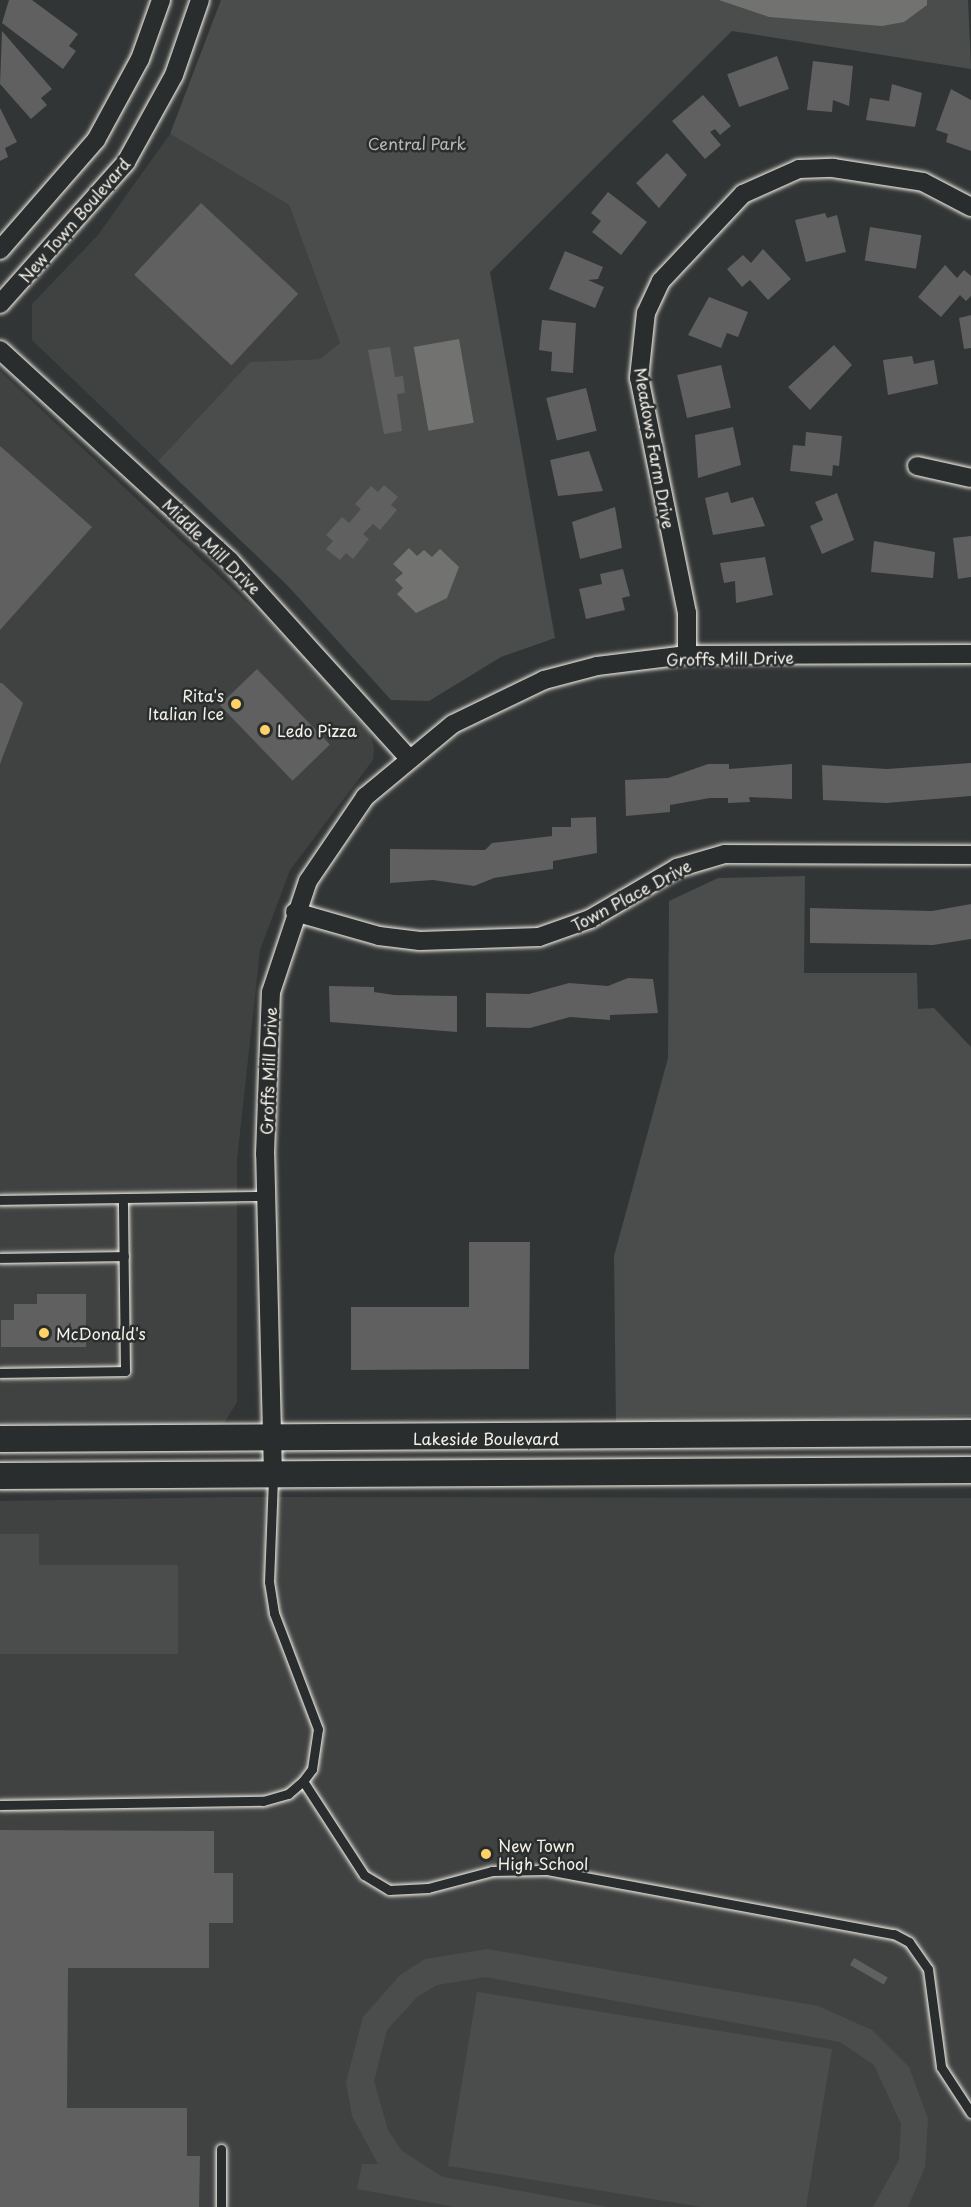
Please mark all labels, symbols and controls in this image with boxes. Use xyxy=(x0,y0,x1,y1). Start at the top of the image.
park label: Central Park xyxy=(368,133,466,153)
street label: New Town Boulevard xyxy=(15,154,133,286)
street label: Meadows Farm Drive xyxy=(631,366,679,530)
street label: Middle Mill Drive xyxy=(158,494,266,598)
street label: Groffs Mill Drive xyxy=(666,647,794,669)
place label: Rita's Italian Ice xyxy=(148,685,224,723)
marker: Rita's Italian Ice xyxy=(229,697,243,711)
place label: Ledo Pizza xyxy=(277,720,357,740)
marker: Ledo Pizza xyxy=(258,723,272,737)
street label: Town Place Drive xyxy=(569,856,693,934)
street label: Groffs Mill Drive xyxy=(256,1006,280,1136)
place label: McDonald's xyxy=(56,1323,146,1343)
marker: McDonald's xyxy=(37,1326,51,1340)
street label: Lakeside Boulevard xyxy=(413,1428,559,1448)
place label: New Town High School xyxy=(498,1835,589,1873)
marker: New Town High School xyxy=(479,1847,493,1861)

